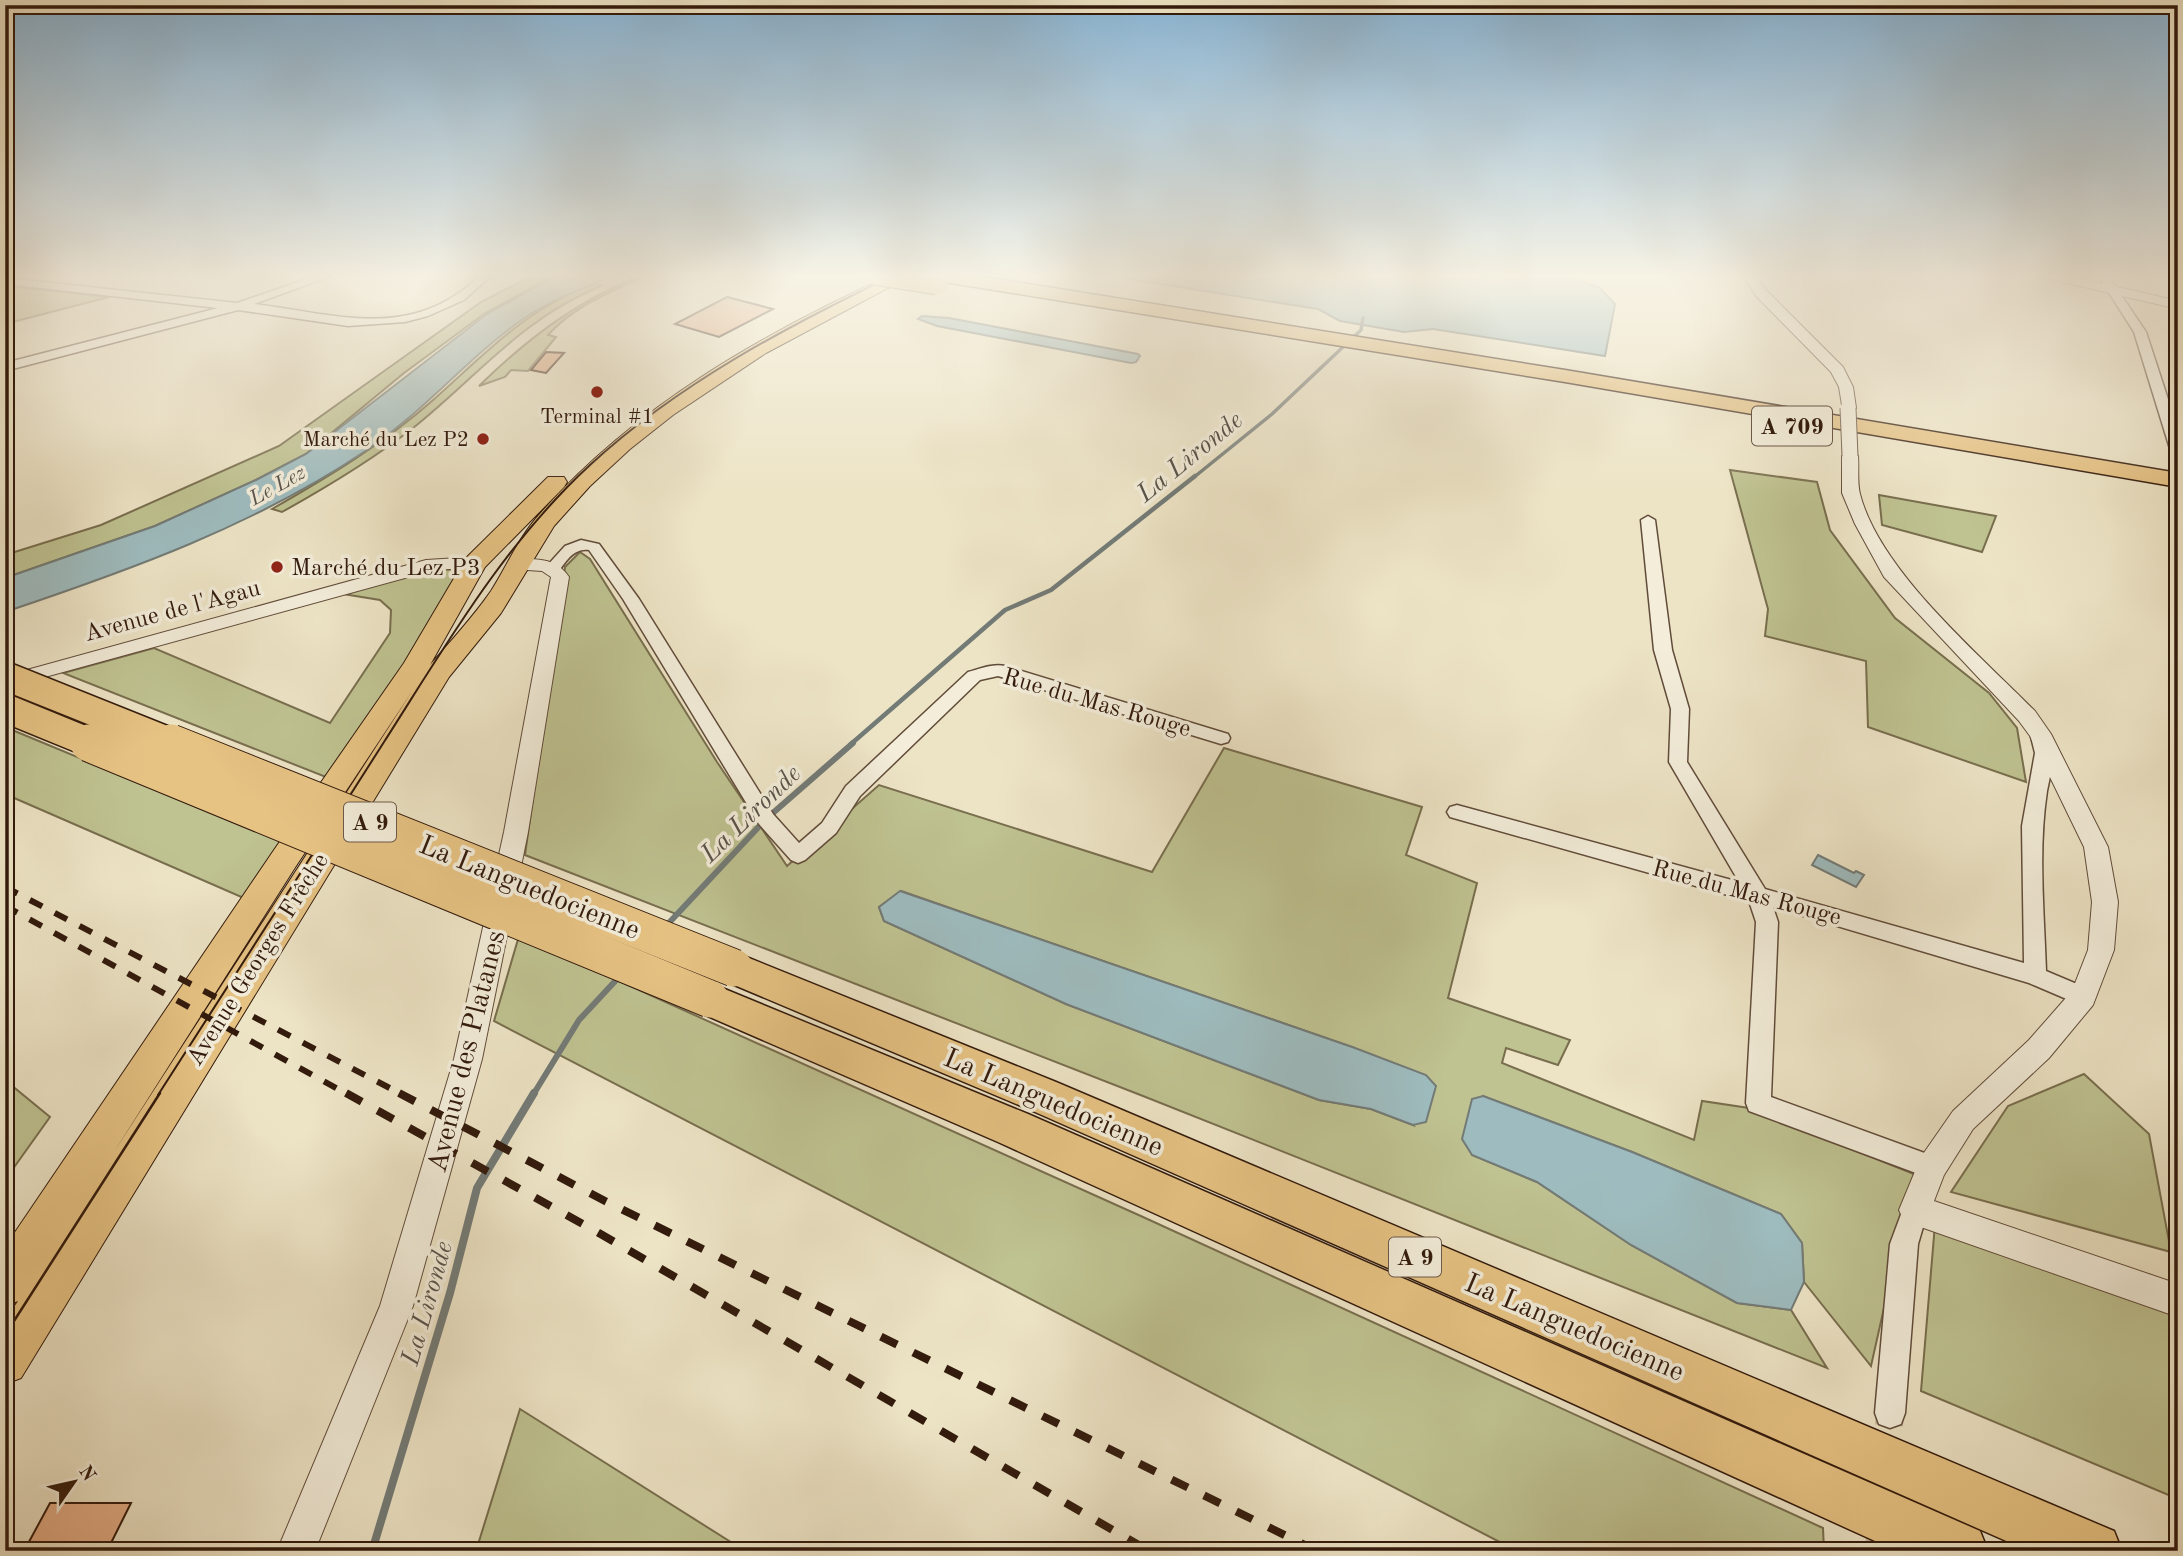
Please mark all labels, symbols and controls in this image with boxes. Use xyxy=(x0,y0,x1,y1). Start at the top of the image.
marker: Terminal #1 xyxy=(589,384,605,400)
road number: A 709 xyxy=(1752,406,1832,446)
place label: Terminal #1 xyxy=(540,407,654,428)
water label: La Lironde xyxy=(1132,407,1248,508)
place label: Marché du Lez P2 xyxy=(303,430,469,451)
marker: Marché du Lez P2 xyxy=(475,431,491,447)
water label: Le Lez xyxy=(245,462,309,511)
place label: Marché du Lez P3 xyxy=(291,557,481,581)
marker: Marché du Lez P3 xyxy=(269,559,285,575)
street label: Avenue de l'Agau xyxy=(82,577,263,647)
street label: Rue du Mas Rouge xyxy=(999,666,1193,742)
water label: La Lironde xyxy=(696,761,806,869)
road number: A 9 xyxy=(344,802,396,842)
street label: La Languedocienne xyxy=(415,832,643,946)
street label: Avenue Georges Frêche xyxy=(183,849,334,1071)
street label: Rue du Mas Rouge xyxy=(1649,857,1844,931)
street label: Avenue des Platanes xyxy=(424,928,512,1176)
street label: La Languedocienne xyxy=(939,1045,1167,1163)
road number: A 9 xyxy=(1389,1238,1441,1276)
water label: La Lironde xyxy=(398,1239,458,1370)
street label: La Languedocienne xyxy=(1460,1270,1688,1388)
north arrow xyxy=(38,1448,108,1518)
text: N xyxy=(74,1463,98,1486)

